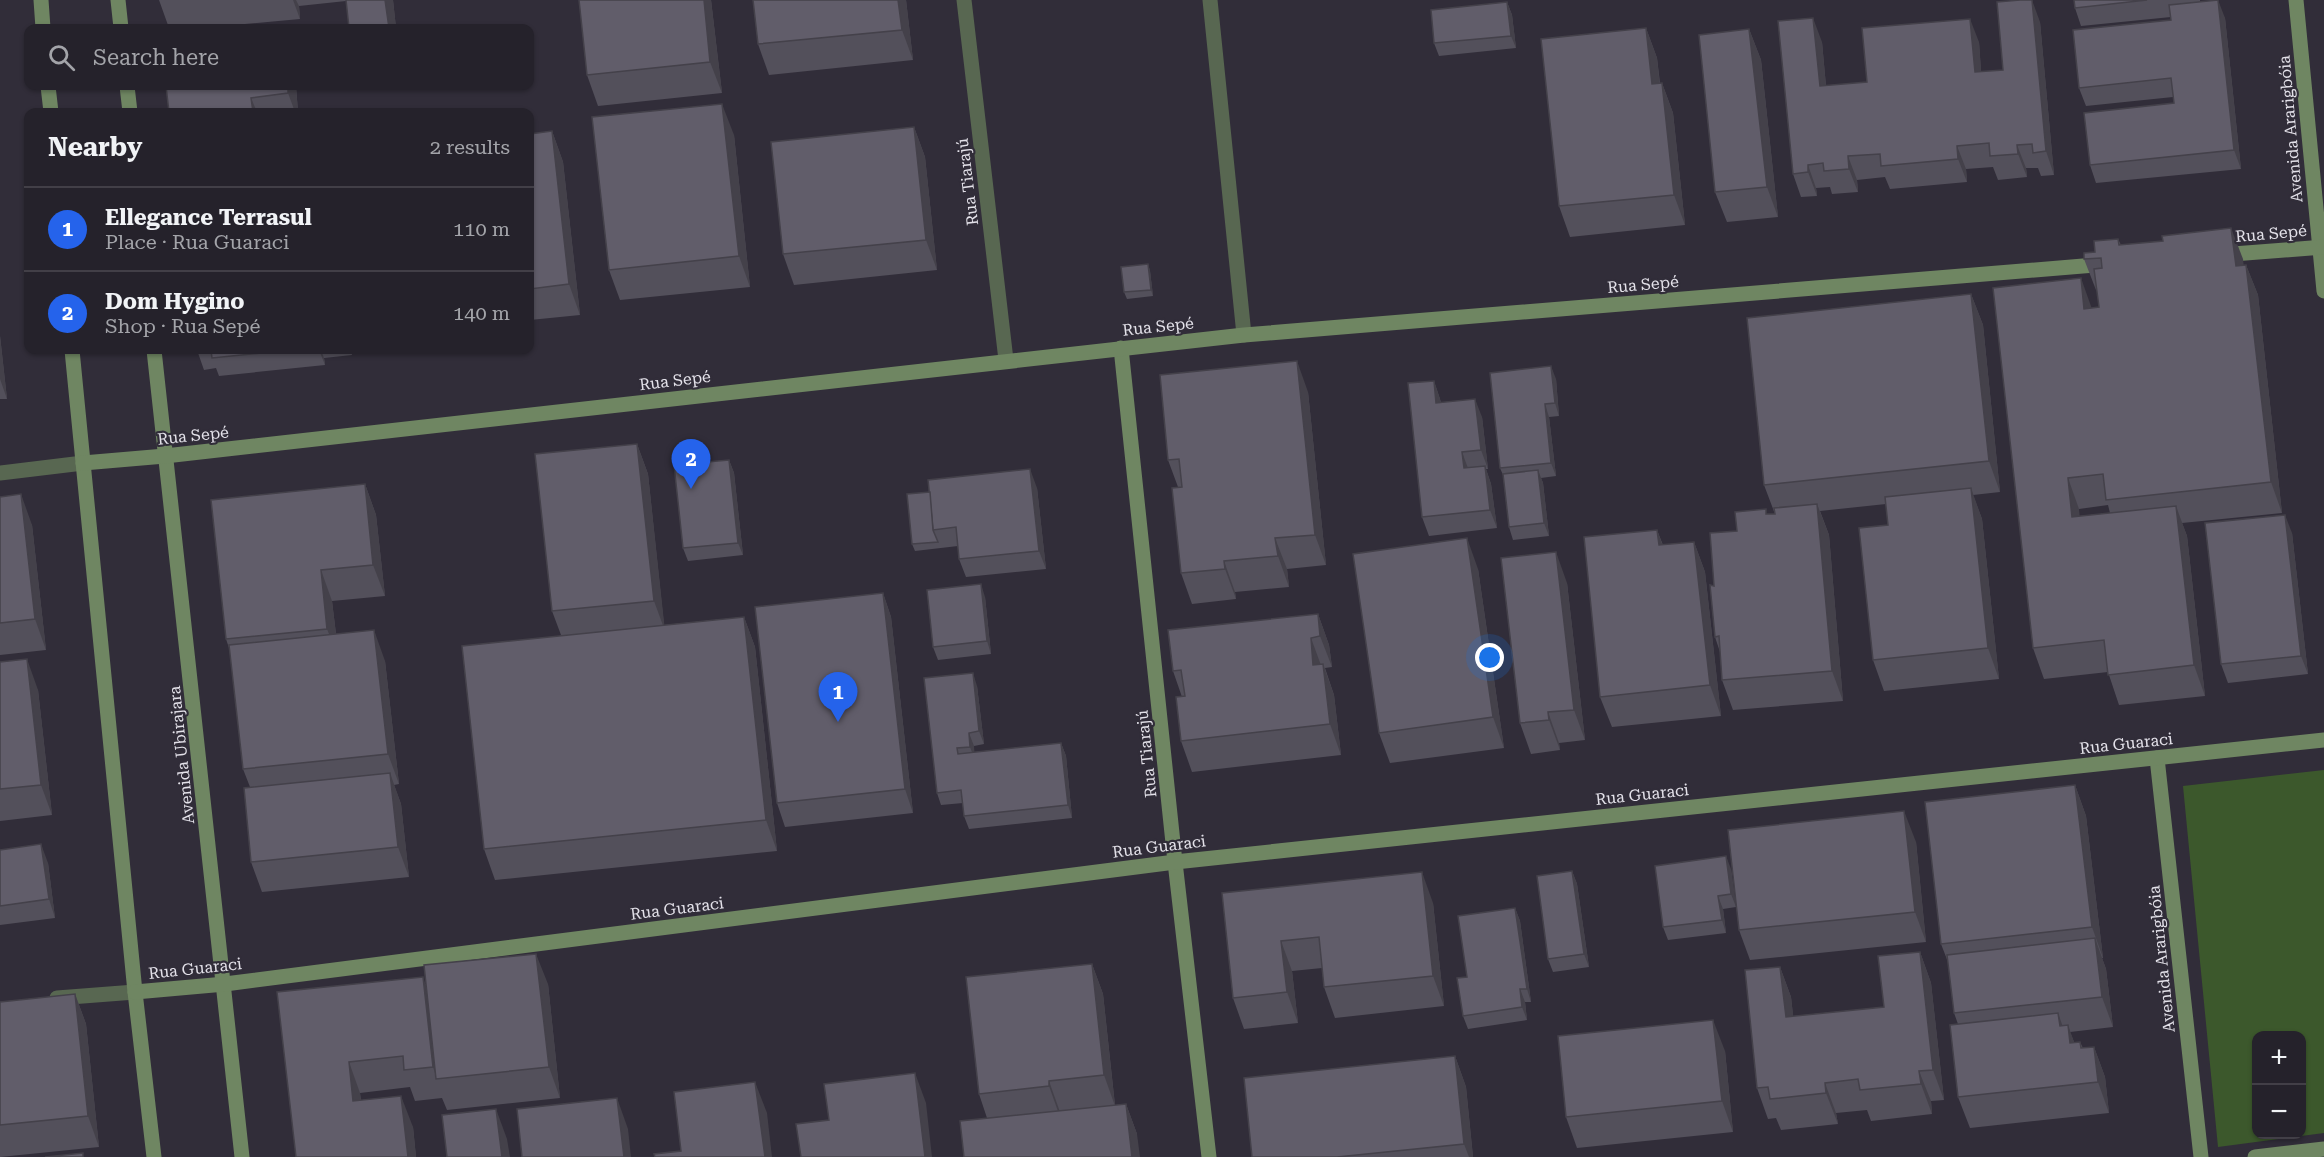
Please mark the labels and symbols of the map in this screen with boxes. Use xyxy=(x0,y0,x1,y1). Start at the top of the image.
street label: Avenida Ararigbóia xyxy=(2275,54,2306,203)
street label: Rua Tiarajú xyxy=(953,137,982,227)
street label: Rua Sepé xyxy=(2234,221,2308,246)
street label: Rua Sepé xyxy=(1606,272,1680,297)
street label: Rua Sepé xyxy=(1121,313,1195,340)
street label: Rua Sepé xyxy=(638,367,712,394)
street label: Rua Sepé xyxy=(156,422,230,449)
pin: 2 xyxy=(672,440,710,489)
your location xyxy=(1475,643,1504,672)
pin: 1 xyxy=(818,672,858,722)
street label: Avenida Ubirajara xyxy=(165,685,198,825)
street label: Rua Tiarajú xyxy=(1132,709,1161,799)
street label: Rua Guaraci xyxy=(2078,729,2174,758)
street label: Rua Guaraci xyxy=(1594,780,1690,809)
street label: Rua Guaraci xyxy=(1111,831,1207,862)
street label: Avenida Ararigbóia xyxy=(2144,884,2179,1033)
street label: Rua Guaraci xyxy=(629,893,725,924)
street label: Rua Guaraci xyxy=(147,954,243,983)

